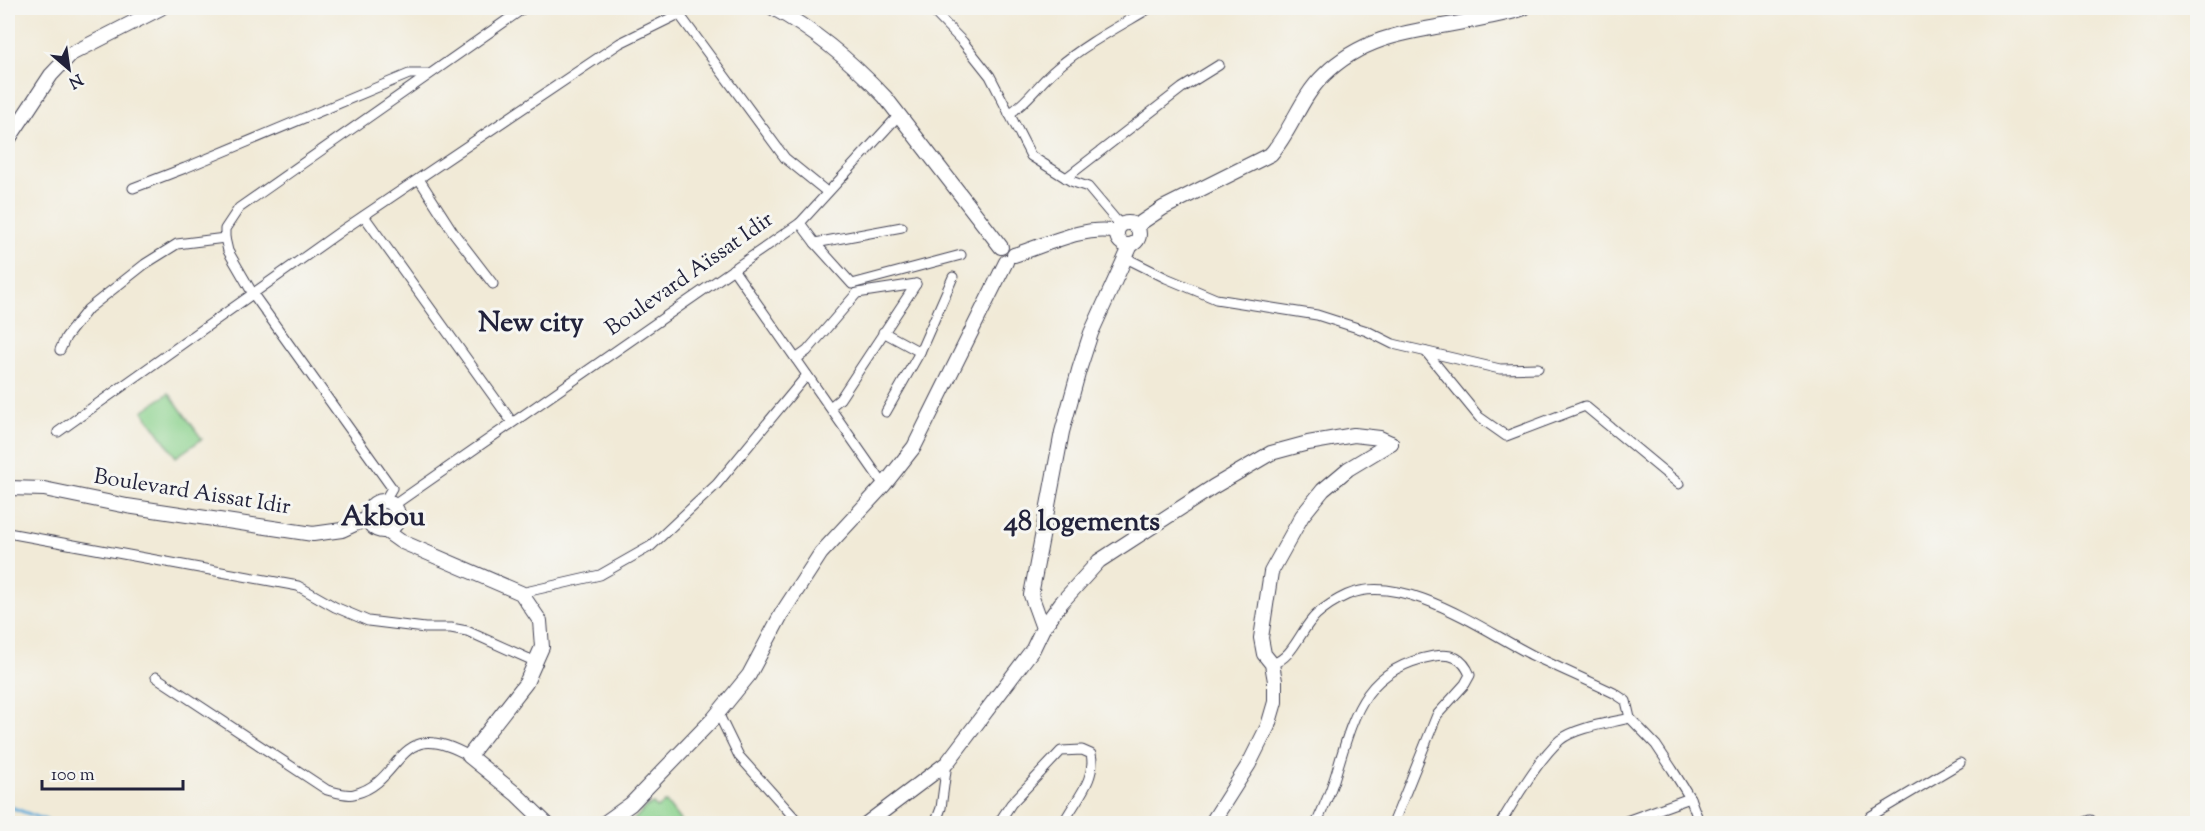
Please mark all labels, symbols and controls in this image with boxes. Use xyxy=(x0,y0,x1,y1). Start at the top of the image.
north arrow xyxy=(39,39,99,99)
text: N xyxy=(64,67,86,93)
street label: Boulevard Aïssat Idir xyxy=(599,205,781,345)
district label: New city xyxy=(478,304,584,344)
street label: Boulevard Aissat Idir xyxy=(91,462,293,524)
district label: Akbou xyxy=(341,498,426,538)
district label: 48 logements xyxy=(1003,503,1160,543)
scale bar xyxy=(42,753,183,791)
text: 100 m xyxy=(51,763,95,789)

